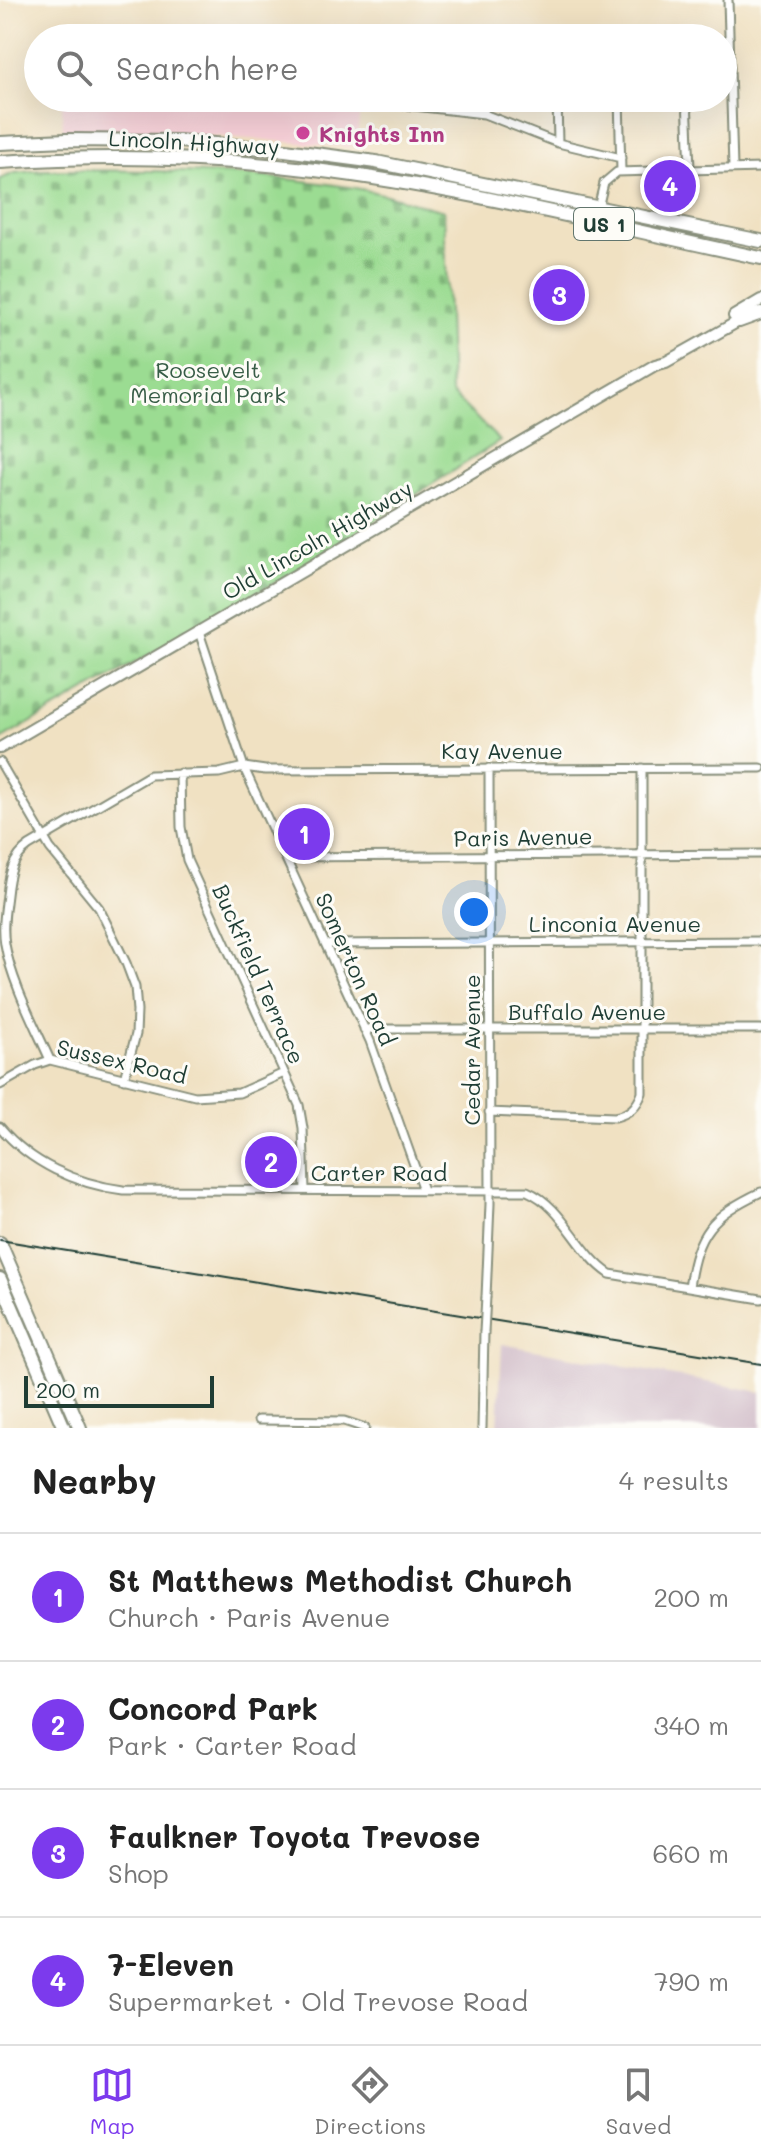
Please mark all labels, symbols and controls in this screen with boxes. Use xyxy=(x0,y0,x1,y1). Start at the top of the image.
search box xyxy=(24,24,737,112)
icon: search xyxy=(52,46,96,90)
text: Search here xyxy=(116,48,299,88)
place label: Knights Inn xyxy=(319,119,445,148)
street label: Lincoln Highway xyxy=(108,123,280,161)
marker: Knights Inn xyxy=(294,124,312,142)
pin: 4 xyxy=(644,156,696,216)
road number: US 1 xyxy=(574,208,634,240)
pin: 3 xyxy=(533,265,585,325)
park label: Roosevelt Memorial Park xyxy=(130,355,286,409)
street label: Old Lincoln Highway xyxy=(217,474,417,606)
street label: Kay Avenue xyxy=(441,736,563,765)
pin: 1 xyxy=(278,804,330,864)
street label: Paris Avenue xyxy=(453,821,593,853)
street label: Buckfield Terrace xyxy=(206,880,312,1068)
street label: Somerton Road xyxy=(309,888,403,1050)
your location xyxy=(454,892,494,932)
street label: Linconia Avenue xyxy=(529,909,701,938)
street label: Cedar Avenue xyxy=(457,974,486,1126)
street label: Buffalo Avenue xyxy=(508,997,666,1026)
street label: Sussex Road xyxy=(54,1032,190,1090)
pin: 2 xyxy=(245,1132,297,1192)
street label: Carter Road xyxy=(311,1158,447,1187)
scale bar xyxy=(24,1372,214,1408)
text: 200 m xyxy=(36,1375,100,1404)
text: Nearby xyxy=(32,1458,157,1503)
text: 4 results xyxy=(619,1463,729,1497)
text: St Matthews Methodist Church xyxy=(108,1560,572,1600)
text: 1 xyxy=(52,1580,64,1614)
text: 200 m xyxy=(653,1580,729,1614)
text: Church · Paris Avenue xyxy=(108,1600,390,1634)
text: Concord Park xyxy=(108,1688,318,1728)
text: 2 xyxy=(51,1708,65,1742)
text: 340 m xyxy=(653,1708,729,1742)
text: Park · Carter Road xyxy=(108,1728,356,1762)
text: Faulkner Toyota Trevose xyxy=(108,1816,480,1856)
text: 3 xyxy=(50,1836,66,1870)
text: 660 m xyxy=(653,1836,729,1870)
text: Shop xyxy=(108,1856,169,1890)
text: 7-Eleven xyxy=(108,1944,234,1984)
text: 4 xyxy=(50,1964,66,1998)
text: 790 m xyxy=(654,1964,729,1998)
text: Supermarket · Old Trevose Road xyxy=(108,1984,528,2018)
tab: Map xyxy=(90,2063,135,2140)
tab: Directions xyxy=(314,2063,426,2140)
tab: Saved xyxy=(606,2063,671,2140)

